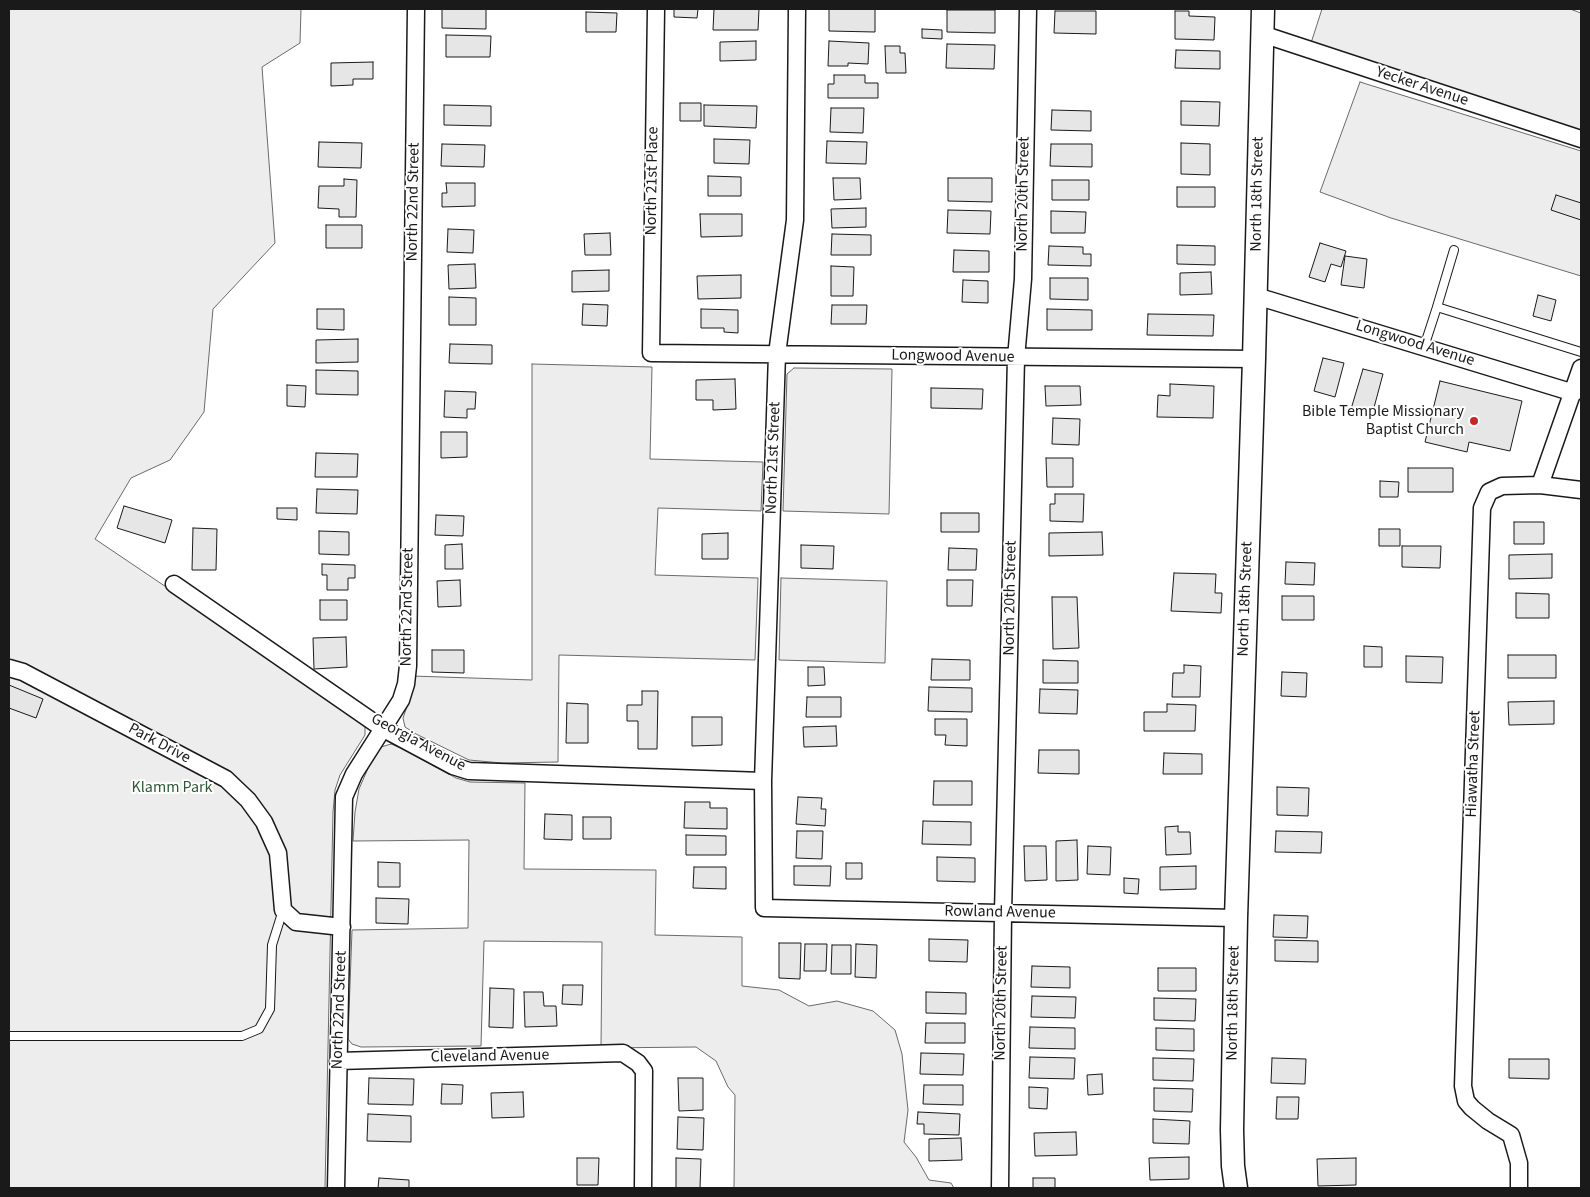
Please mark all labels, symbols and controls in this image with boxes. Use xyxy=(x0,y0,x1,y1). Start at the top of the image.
street label: Yecker Avenue xyxy=(1373,63,1471,111)
street label: North 21st Place xyxy=(642,126,664,236)
street label: North 20th Street xyxy=(1013,136,1035,252)
street label: North 18th Street xyxy=(1247,136,1269,252)
street label: North 22nd Street xyxy=(403,142,425,262)
street label: Longwood Avenue xyxy=(1353,317,1477,371)
street label: Longwood Avenue xyxy=(891,346,1015,368)
street label: North 21st Street xyxy=(762,401,786,515)
place label: Bible Temple Missionary Baptist Church xyxy=(1302,402,1464,440)
marker: Bible Temple Missionary Baptist Church xyxy=(1468,415,1480,427)
street label: North 20th Street xyxy=(1000,540,1022,656)
street label: North 18th Street xyxy=(1234,541,1258,657)
street label: North 22nd Street xyxy=(397,547,419,667)
street label: Georgia Avenue xyxy=(367,710,469,776)
street label: Hiawatha Street xyxy=(1463,710,1485,818)
street label: Park Drive xyxy=(125,720,193,768)
park label: Klamm Park xyxy=(131,778,213,798)
street label: Rowland Avenue xyxy=(944,902,1056,924)
street label: North 20th Street xyxy=(991,945,1013,1061)
street label: North 18th Street xyxy=(1223,945,1245,1061)
street label: North 22nd Street xyxy=(328,950,352,1070)
street label: Cleveland Avenue xyxy=(430,1046,550,1068)

